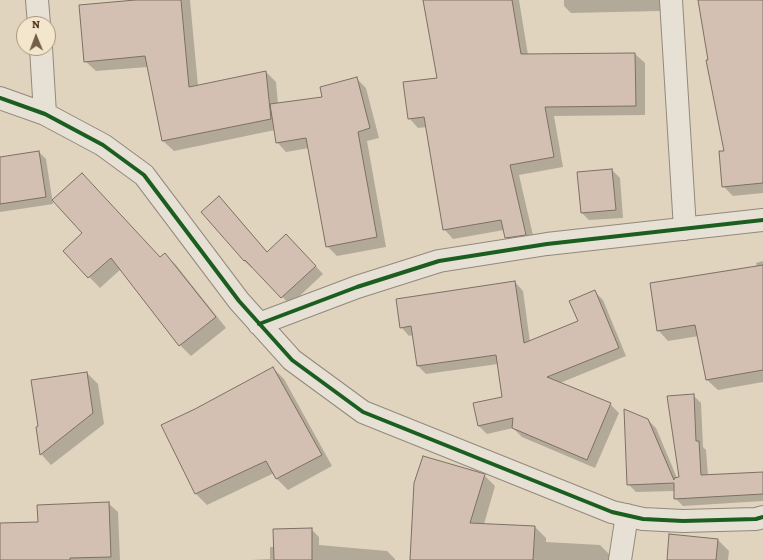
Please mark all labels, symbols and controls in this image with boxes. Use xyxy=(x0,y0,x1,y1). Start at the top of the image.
north arrow xyxy=(16,16,56,56)
text: N xyxy=(32,17,40,32)

